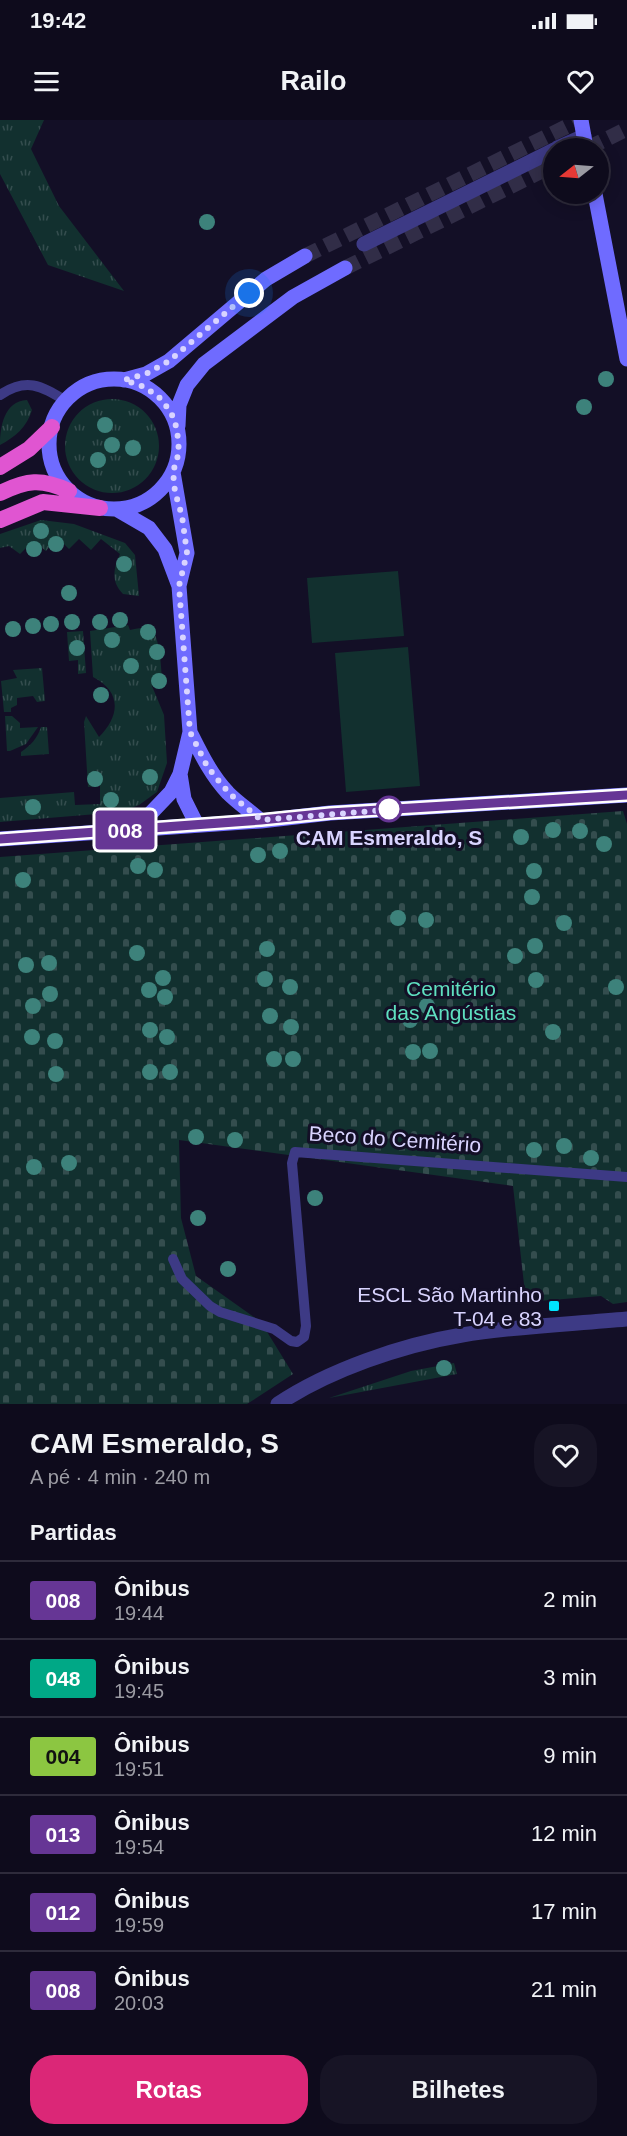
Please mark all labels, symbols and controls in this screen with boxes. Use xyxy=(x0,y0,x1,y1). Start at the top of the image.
text: 19:42 xyxy=(30,8,86,33)
icon: menu xyxy=(30,65,63,98)
icon: heart xyxy=(564,65,597,98)
text: Railo xyxy=(280,66,347,96)
north arrow xyxy=(543,138,609,204)
map controls xyxy=(543,138,609,204)
your location xyxy=(234,278,264,308)
marker: CAM Esmeraldo, S xyxy=(376,796,402,822)
line badge: 008 xyxy=(90,810,160,850)
text: 008 xyxy=(107,819,143,842)
place label: CAM Esmeraldo, S xyxy=(296,826,482,849)
park label: Cemitério das Angústias xyxy=(386,977,516,1024)
street label: Beco do Cemitério xyxy=(308,1122,482,1156)
place label: ESCL São Martinho T-04 e 83 xyxy=(357,1283,542,1330)
marker: ESCL São Martinho T-04 e 83 xyxy=(547,1299,561,1313)
button: heart xyxy=(534,1424,597,1487)
text: CAM Esmeraldo, S xyxy=(30,1428,279,1459)
text: A pé · 4 min · 240 m xyxy=(30,1466,210,1488)
text: Partidas xyxy=(30,1520,117,1545)
text: Ônibus xyxy=(114,1576,190,1601)
text: 2 min xyxy=(543,1587,597,1612)
text: 008 xyxy=(45,1589,81,1612)
text: 19:44 xyxy=(114,1602,164,1624)
text: Ônibus xyxy=(114,1654,190,1679)
text: 3 min xyxy=(543,1665,597,1690)
text: 048 xyxy=(45,1667,81,1690)
text: 19:45 xyxy=(114,1680,164,1702)
text: Ônibus xyxy=(114,1732,190,1757)
text: 9 min xyxy=(543,1743,597,1768)
text: 004 xyxy=(45,1745,81,1768)
text: 19:51 xyxy=(114,1758,164,1780)
text: Ônibus xyxy=(114,1810,190,1835)
text: 12 min xyxy=(531,1821,597,1846)
text: 013 xyxy=(45,1823,81,1846)
text: 19:54 xyxy=(114,1836,164,1858)
text: Ônibus xyxy=(114,1888,190,1913)
text: 17 min xyxy=(531,1899,597,1924)
text: 012 xyxy=(45,1901,81,1924)
text: 19:59 xyxy=(114,1914,164,1936)
text: Ônibus xyxy=(114,1966,190,1991)
text: 21 min xyxy=(531,1977,597,2002)
text: 008 xyxy=(45,1979,81,2002)
text: 20:03 xyxy=(114,1992,164,2014)
button: Rotas xyxy=(30,2055,308,2124)
button: Bilhetes xyxy=(320,2055,597,2124)

